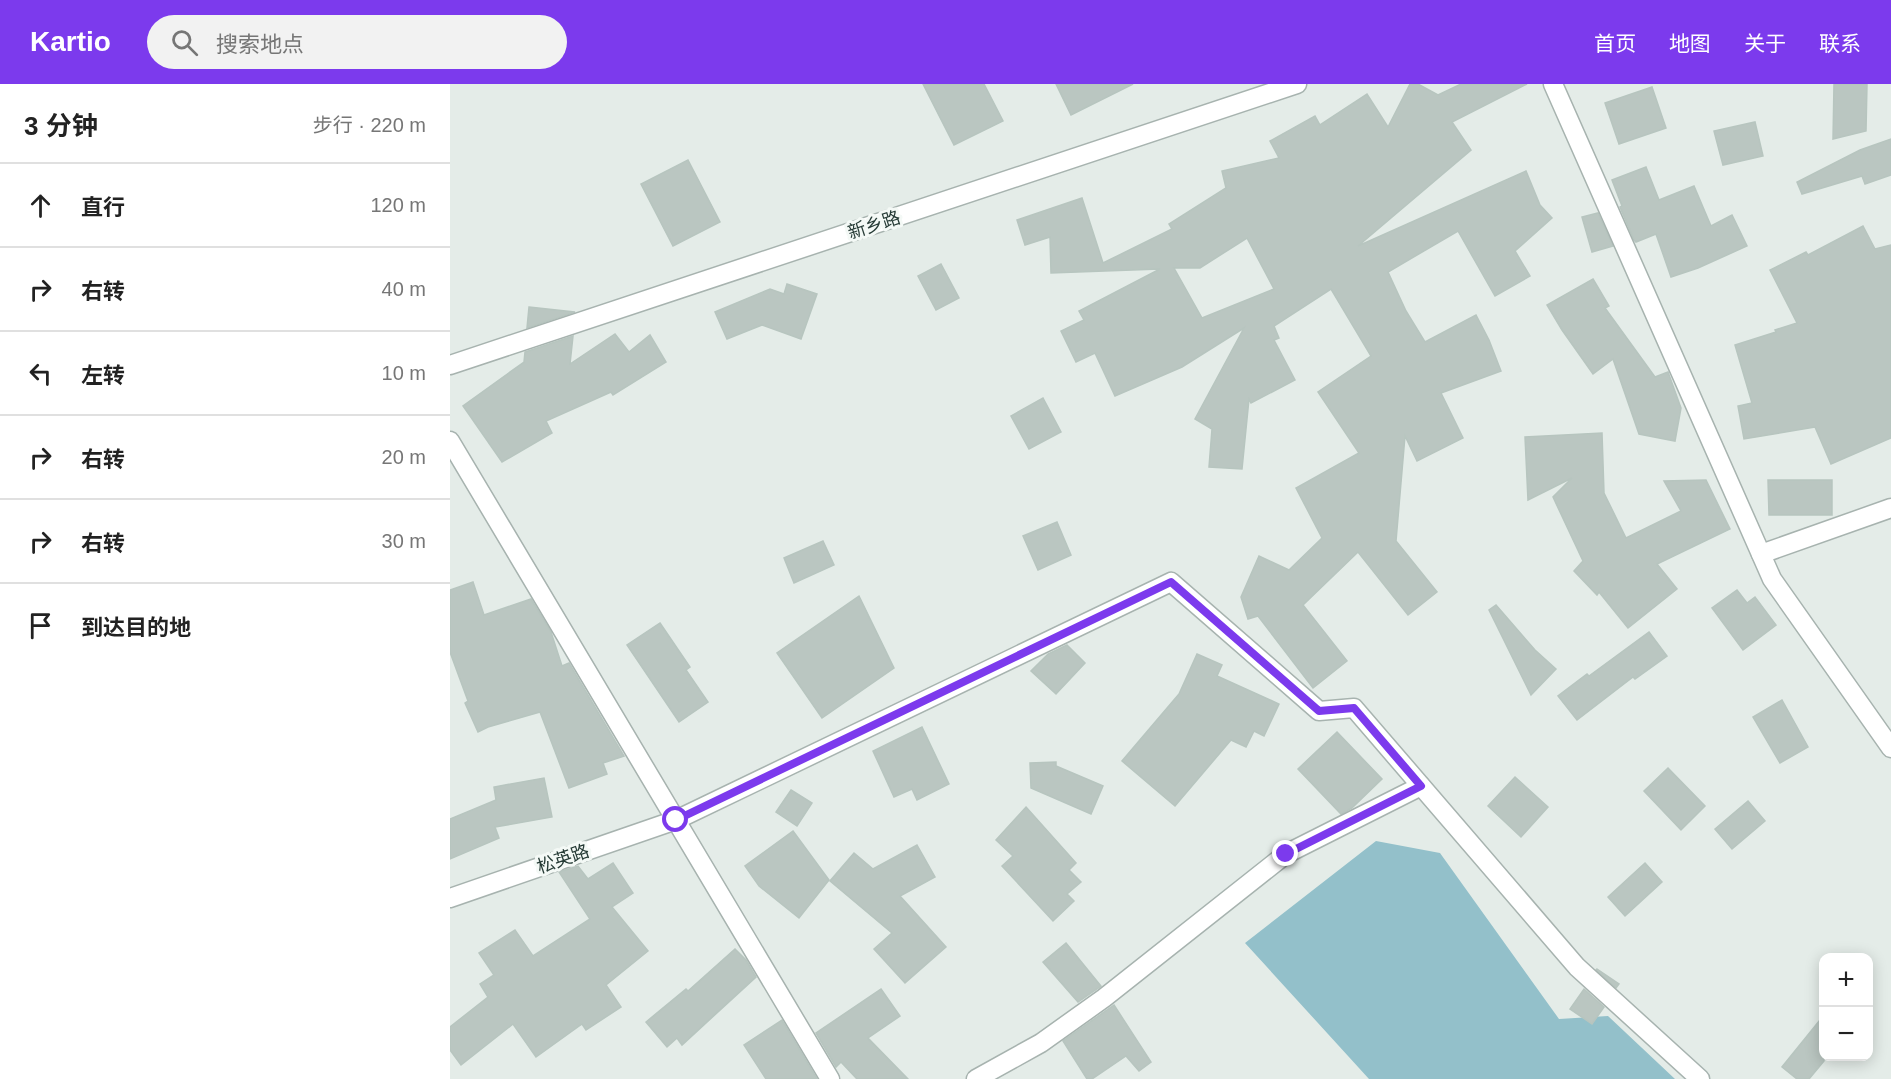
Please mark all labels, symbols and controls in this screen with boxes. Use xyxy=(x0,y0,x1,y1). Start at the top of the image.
search box xyxy=(147,15,567,69)
text: Kartio xyxy=(30,26,111,57)
icon: search xyxy=(168,26,201,59)
text: 搜索地点 xyxy=(216,32,304,57)
text: 首页 xyxy=(1594,32,1636,55)
text: 地图 xyxy=(1669,32,1711,55)
text: 关于 xyxy=(1744,32,1786,55)
text: 联系 xyxy=(1819,32,1861,55)
text: 3 分钟 xyxy=(24,111,98,141)
text: 步行 · 220 m xyxy=(313,114,426,136)
icon: ahead xyxy=(24,189,57,222)
text: 120 m xyxy=(370,194,426,216)
text: 直行 xyxy=(81,195,125,220)
street label: 新乡路 xyxy=(845,207,903,243)
icon: right xyxy=(24,273,57,306)
text: 40 m xyxy=(382,278,426,300)
text: 右转 xyxy=(81,279,125,304)
icon: left xyxy=(24,357,57,390)
text: 10 m xyxy=(382,362,426,384)
text: 左转 xyxy=(81,363,125,388)
icon: right xyxy=(24,441,57,474)
text: 20 m xyxy=(382,446,426,468)
text: 右转 xyxy=(81,447,125,472)
icon: right xyxy=(24,525,57,558)
text: 30 m xyxy=(382,530,426,552)
text: 右转 xyxy=(81,531,125,556)
icon: arrive xyxy=(24,609,57,642)
text: 到达目的地 xyxy=(81,615,191,640)
route start xyxy=(662,806,688,832)
route end xyxy=(1272,840,1298,866)
street label: 松英路 xyxy=(534,841,592,877)
map controls xyxy=(1819,953,1873,1061)
button: + xyxy=(1819,953,1873,1007)
button: − xyxy=(1819,1007,1873,1061)

